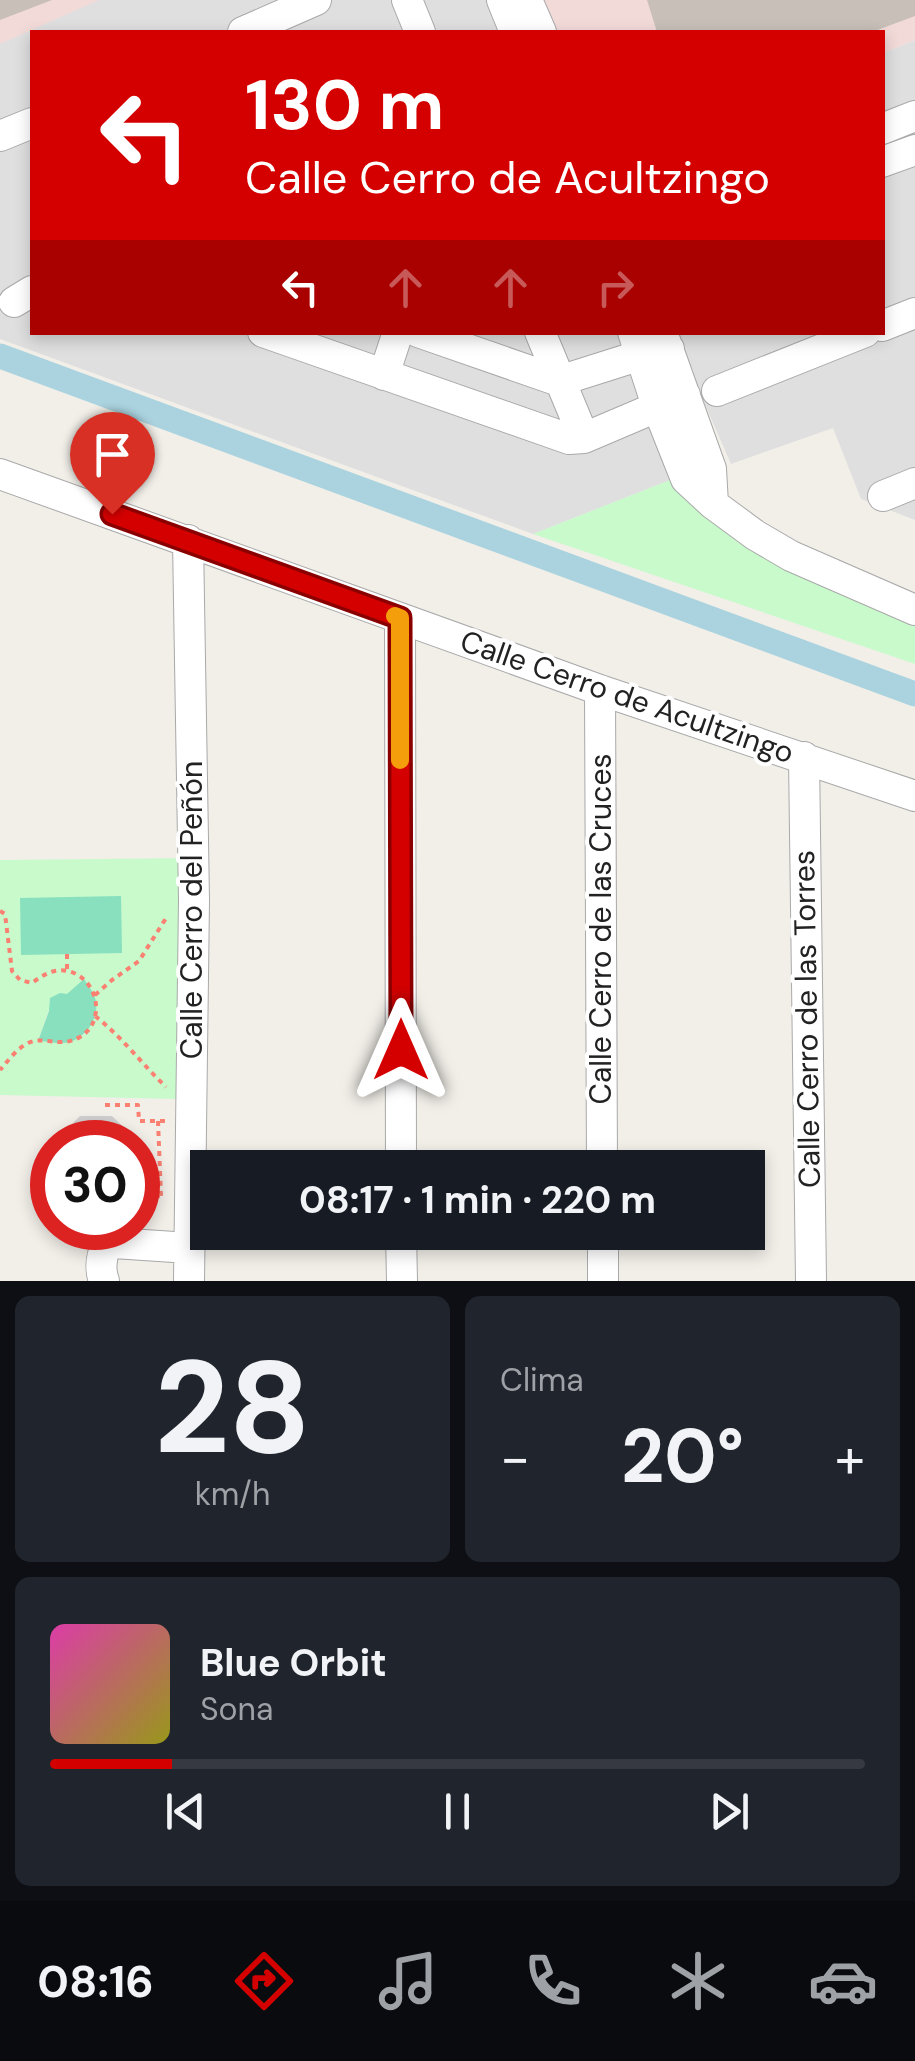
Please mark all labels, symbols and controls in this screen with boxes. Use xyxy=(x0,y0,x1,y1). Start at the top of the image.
text: 130 m xyxy=(245,60,444,151)
icon: left xyxy=(80,70,210,200)
text: Calle Cerro de Acultzingo xyxy=(245,148,770,207)
icon: left xyxy=(273,260,328,315)
icon: ahead xyxy=(378,260,433,315)
icon: ahead xyxy=(483,260,538,315)
icon: right xyxy=(588,260,643,315)
pin xyxy=(70,412,155,515)
icon: arrive xyxy=(85,427,140,482)
street label: Calle Cerro de Acultzingo xyxy=(455,621,799,772)
street label: Calle Cerro de las Cruces xyxy=(581,753,620,1105)
street label: Calle Cerro del Peñón xyxy=(172,761,211,1059)
street label: Calle Cerro de las Torres xyxy=(784,850,829,1188)
position arrow xyxy=(349,998,453,1102)
speed limit sign: 30 xyxy=(30,1120,160,1250)
text: 08:17 · 1 min · 220 m xyxy=(299,1175,656,1225)
text: 28 xyxy=(154,1323,311,1492)
text: Clima xyxy=(500,1359,584,1401)
text: 20° xyxy=(621,1408,744,1505)
text: − xyxy=(500,1422,530,1494)
text: + xyxy=(835,1422,865,1494)
text: km/h xyxy=(195,1473,270,1515)
text: Blue Orbit xyxy=(200,1638,387,1688)
text: Sona xyxy=(200,1688,273,1730)
icon: previous xyxy=(158,1784,213,1839)
icon: pause xyxy=(430,1784,485,1839)
icon: next xyxy=(702,1784,757,1839)
icon: directions xyxy=(229,1946,299,2016)
icon: music xyxy=(373,1946,443,2016)
icon: phone xyxy=(518,1946,588,2016)
icon: climate xyxy=(663,1946,733,2016)
icon: car xyxy=(808,1946,878,2016)
text: 08:16 xyxy=(37,1952,154,2011)

